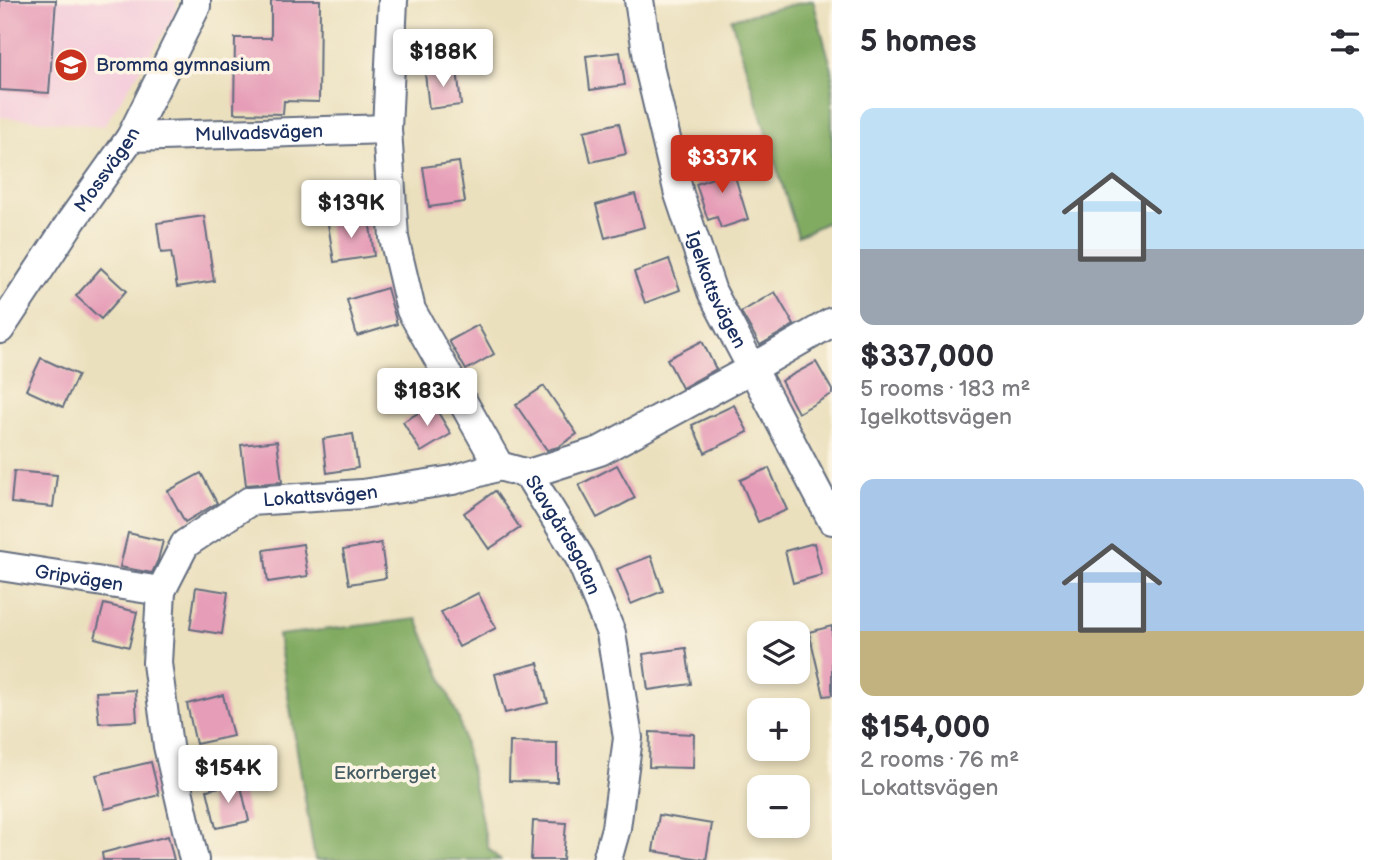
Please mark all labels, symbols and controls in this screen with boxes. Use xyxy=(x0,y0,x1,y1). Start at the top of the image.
icon: filters xyxy=(1326,23,1364,61)
text: 5 homes xyxy=(860,24,977,60)
pin: $188K xyxy=(394,29,492,89)
text: $188K xyxy=(409,38,477,66)
school or university icon: Bromma gymnasium xyxy=(52,46,90,84)
place label: Bromma gymnasium xyxy=(96,54,270,77)
street label: Mullvadsvägen xyxy=(195,120,323,146)
street label: Mossvägen xyxy=(70,124,145,217)
pin: $337K xyxy=(673,136,771,195)
text: $337K xyxy=(687,144,757,172)
icon: home xyxy=(1049,154,1175,280)
pin: $139K xyxy=(302,180,400,240)
text: $139K xyxy=(317,189,385,217)
street label: Igelkottsvägen xyxy=(681,228,751,352)
text: $337,000 xyxy=(860,339,994,375)
pin: $183K xyxy=(378,368,476,428)
text: 5 rooms · 183 m² xyxy=(860,375,1030,403)
text: $183K xyxy=(393,377,461,405)
text: Igelkottsvägen xyxy=(860,403,1012,431)
street label: Stavgårdsgatan xyxy=(520,471,605,598)
street label: Lokattsvägen xyxy=(263,480,379,512)
icon: home xyxy=(1049,525,1175,651)
street label: Gripvägen xyxy=(33,560,125,596)
map controls xyxy=(747,621,810,838)
button: layers xyxy=(747,621,810,684)
button: + xyxy=(747,698,810,761)
text: $154,000 xyxy=(860,710,990,746)
pin: $154K xyxy=(179,746,277,805)
text: 2 rooms · 76 m² xyxy=(860,746,1019,774)
text: $154K xyxy=(194,754,262,782)
park label: Ekorrberget xyxy=(334,762,436,785)
text: Lokattsvägen xyxy=(860,774,999,802)
button: − xyxy=(747,775,810,838)

